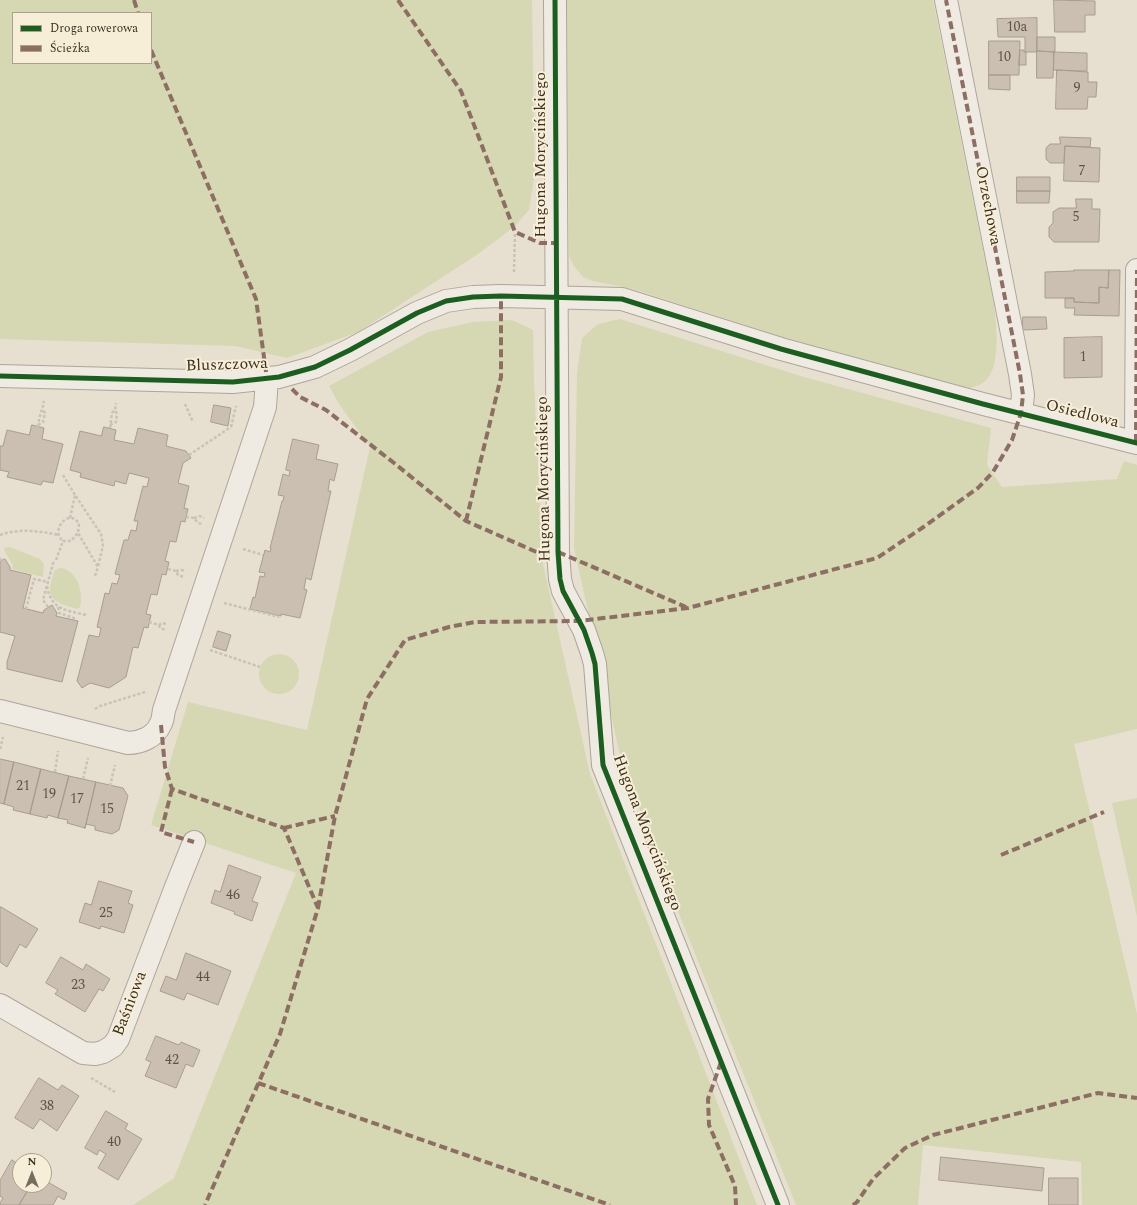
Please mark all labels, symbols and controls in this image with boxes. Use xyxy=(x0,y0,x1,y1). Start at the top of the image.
legend xyxy=(12,12,152,64)
text: Droga rowerowa xyxy=(50,19,138,38)
house number: 10a xyxy=(1007,20,1027,36)
text: Ścieżka xyxy=(50,39,90,58)
house number: 10 xyxy=(997,50,1011,66)
street label: Hugona Morycińskiego xyxy=(532,72,552,238)
house number: 9 xyxy=(1074,81,1080,97)
house number: 7 xyxy=(1079,164,1085,180)
street label: Orzechowa xyxy=(970,165,1004,247)
house number: 5 xyxy=(1073,210,1079,226)
house number: 1 xyxy=(1080,350,1086,366)
street label: Bluszczowa xyxy=(186,355,268,377)
street label: Hugona Morycińskiego xyxy=(534,396,556,562)
street label: Osiedlowa xyxy=(1043,397,1121,433)
street label: Hugona Morycińskiego xyxy=(607,752,685,914)
house number: 21 xyxy=(16,779,30,795)
house number: 19 xyxy=(42,787,56,803)
house number: 17 xyxy=(70,792,84,808)
house number: 15 xyxy=(100,802,114,818)
house number: 46 xyxy=(226,888,240,904)
house number: 25 xyxy=(99,906,113,922)
street label: Baśniowa xyxy=(110,969,152,1039)
house number: 44 xyxy=(196,970,210,986)
house number: 23 xyxy=(71,978,85,994)
house number: 42 xyxy=(165,1053,179,1069)
house number: 38 xyxy=(40,1099,54,1115)
house number: 40 xyxy=(107,1135,121,1151)
north arrow xyxy=(12,1153,52,1193)
text: N xyxy=(28,1153,36,1170)

